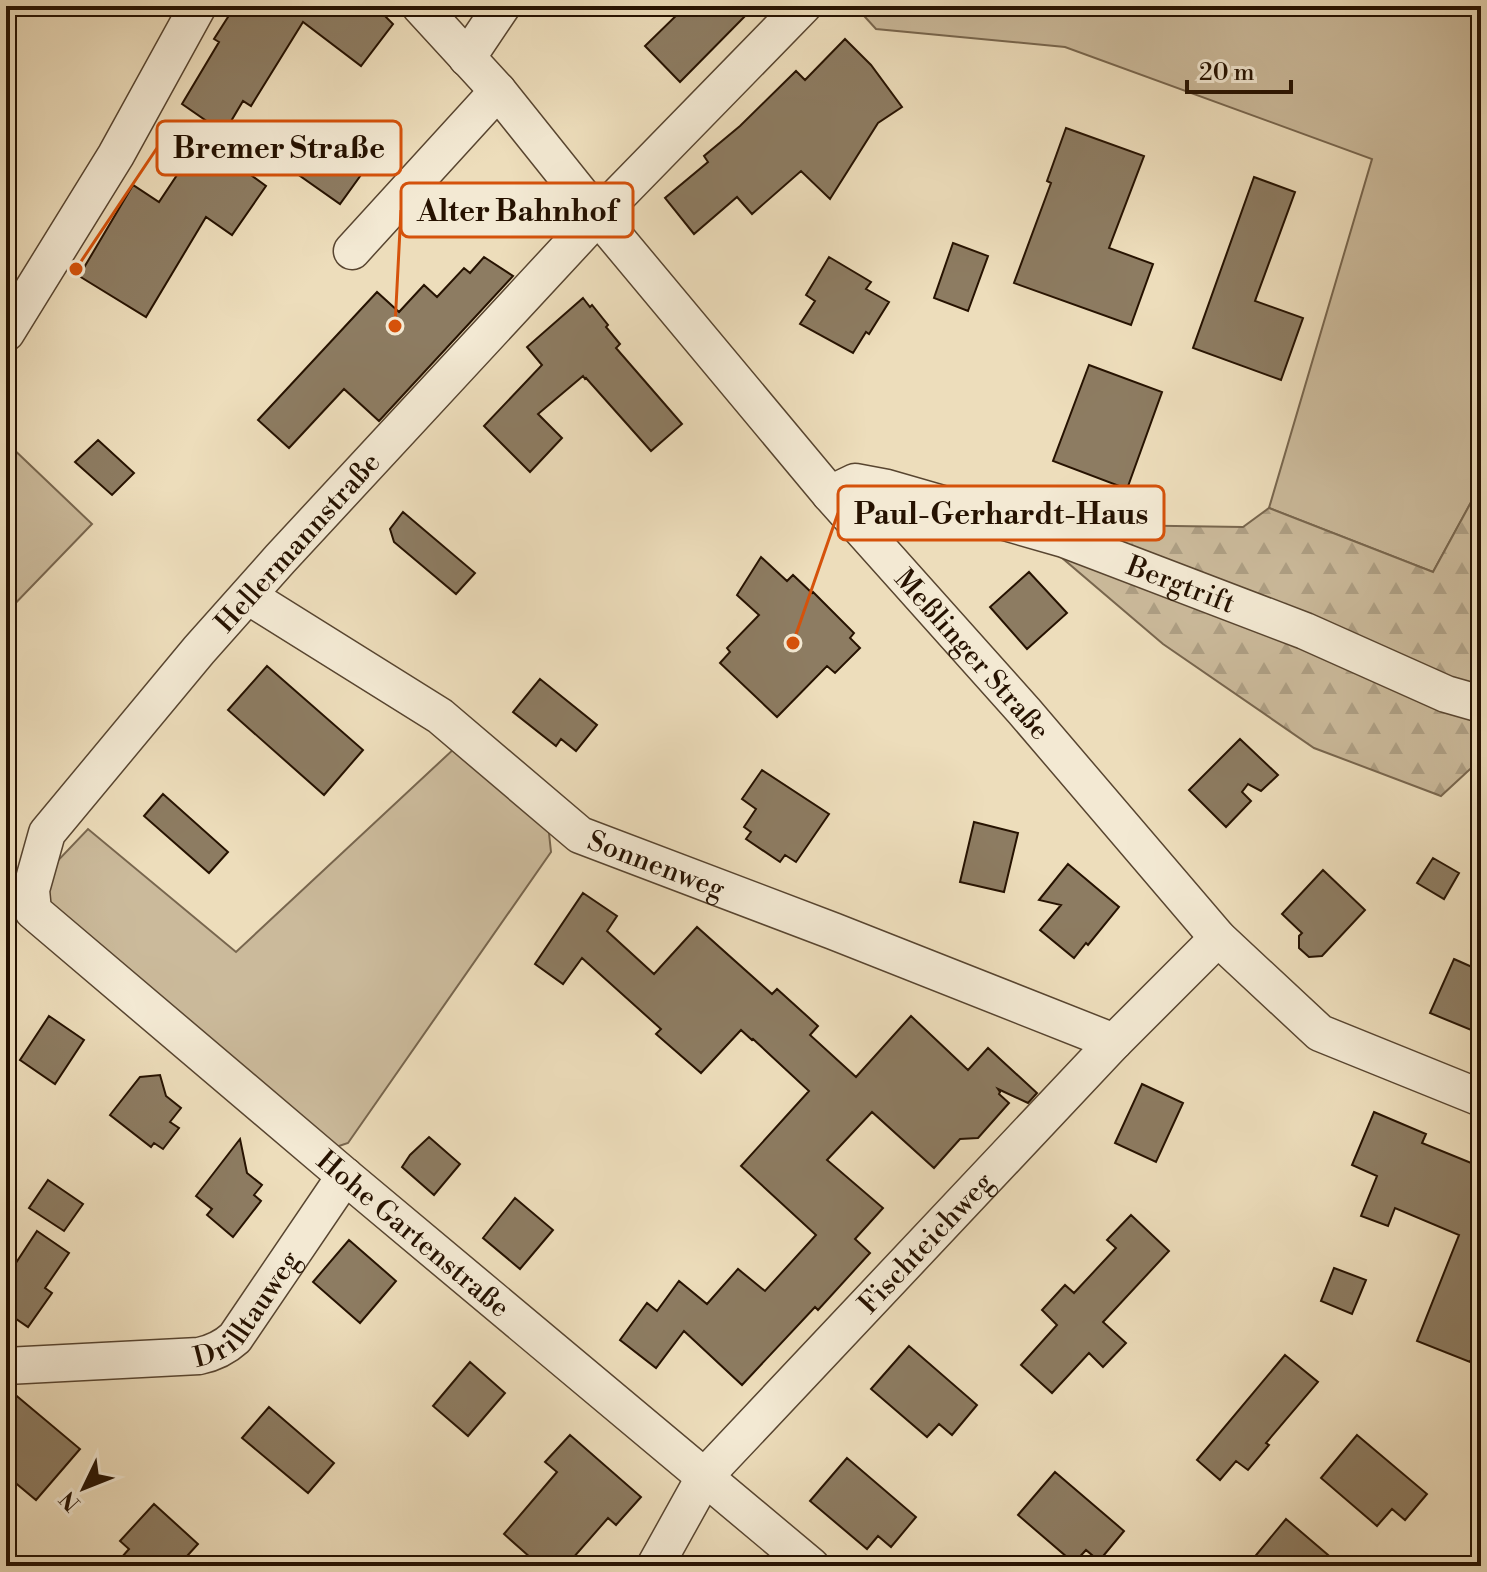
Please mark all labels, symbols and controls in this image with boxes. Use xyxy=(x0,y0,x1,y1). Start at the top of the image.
scale bar xyxy=(1187,44,1291,94)
text: 20 m xyxy=(1199,58,1255,88)
callout: Bremer Straße xyxy=(157,121,401,175)
text: Bremer Straße xyxy=(173,130,385,168)
callout: Alter Bahnhof xyxy=(401,183,633,237)
text: Alter Bahnhof xyxy=(416,193,621,231)
street label: Hellermannstraße xyxy=(208,446,388,640)
callout: Paul-Gerhardt-Haus xyxy=(838,486,1164,540)
text: Paul-Gerhardt-Haus xyxy=(854,496,1148,534)
street label: Bergtrift xyxy=(1121,548,1240,622)
street label: Meßlinger Straße xyxy=(886,562,1057,748)
street label: Sonnenweg xyxy=(583,824,730,907)
street label: Hohe Gartenstraße xyxy=(309,1144,516,1325)
street label: Fischteichweg xyxy=(851,1165,1002,1321)
street label: Drilltauweg xyxy=(190,1244,308,1376)
north arrow xyxy=(44,1448,124,1528)
text: N xyxy=(54,1485,86,1516)

